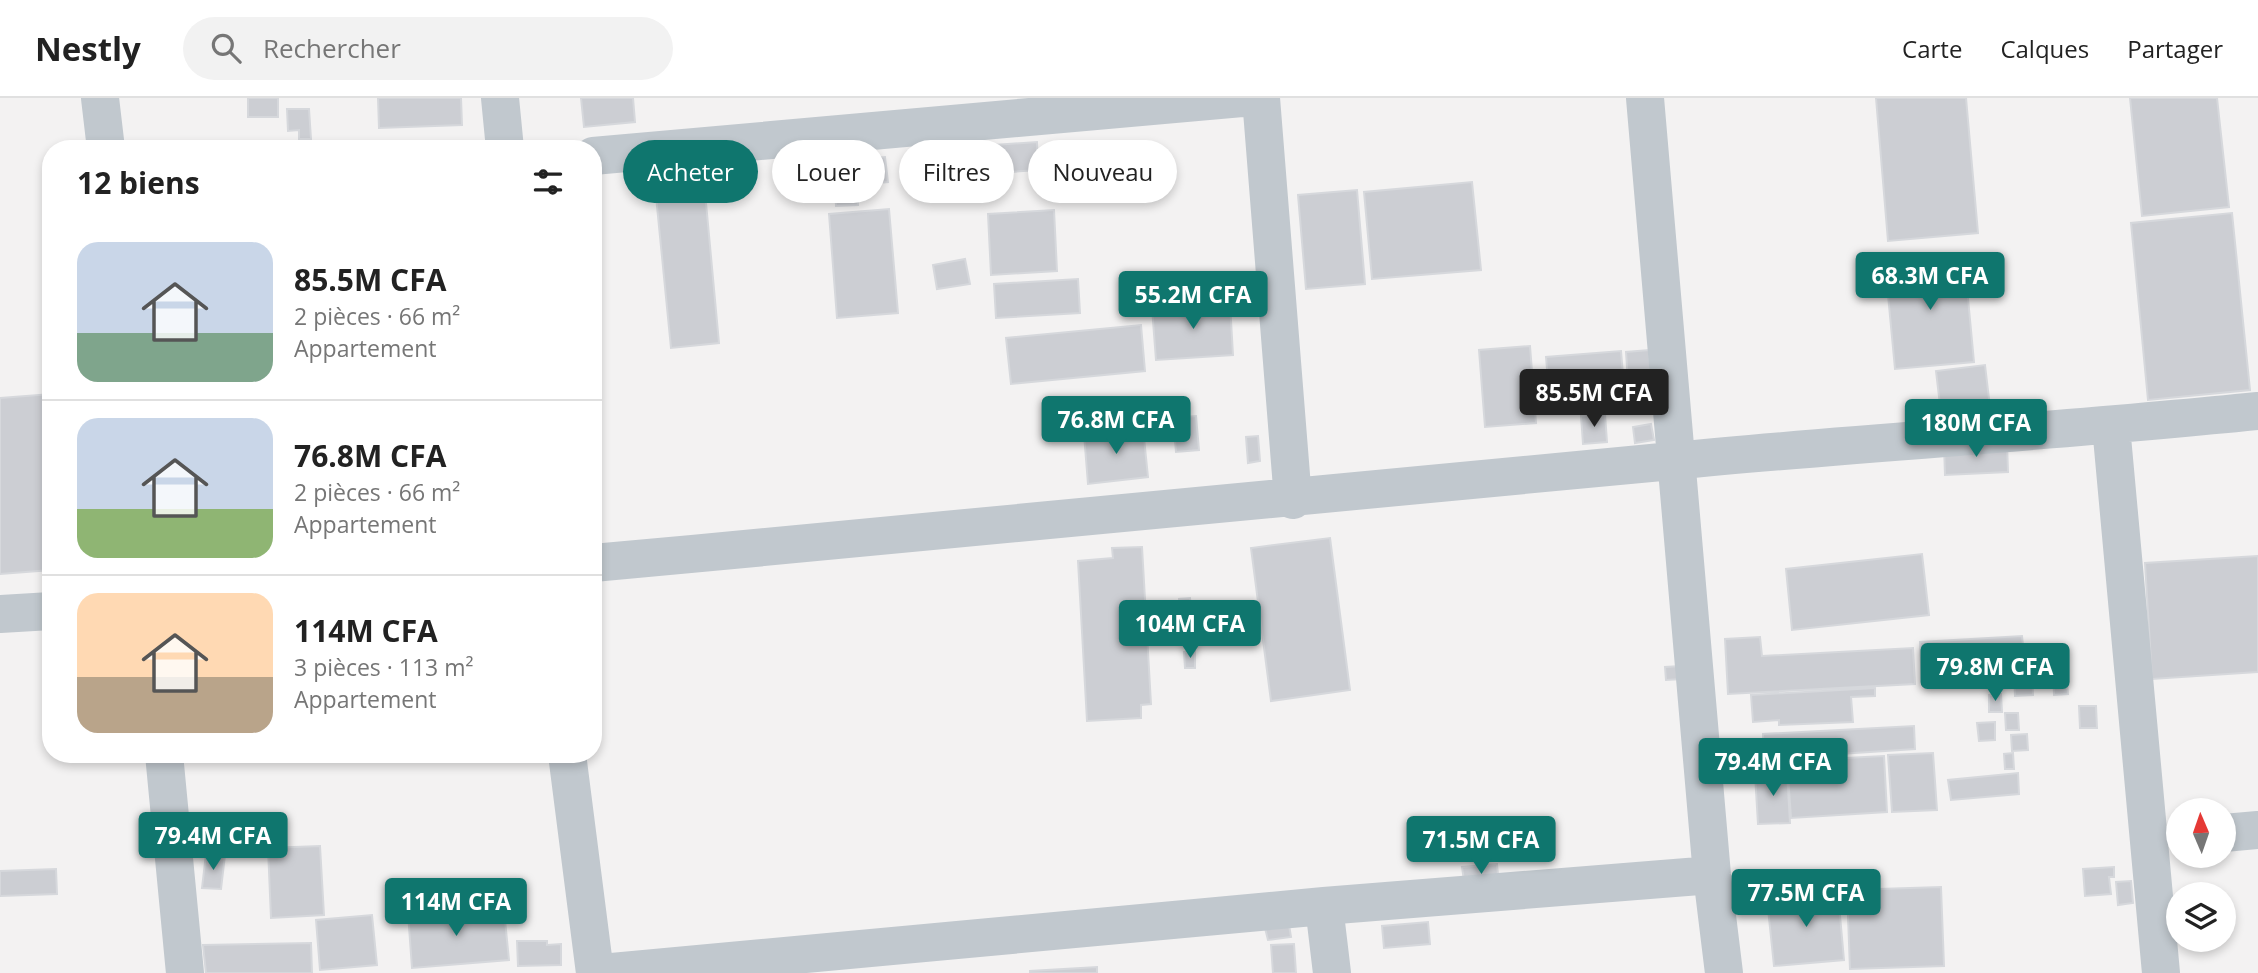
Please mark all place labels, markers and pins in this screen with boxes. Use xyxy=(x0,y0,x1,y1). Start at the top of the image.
pin: 68.3M CFA xyxy=(1850,252,2010,312)
pin: 55.2M CFA xyxy=(1113,272,1273,331)
pin: 85.5M CFA xyxy=(1514,370,1674,429)
pin: 76.8M CFA xyxy=(1036,396,1196,456)
pin: 180M CFA xyxy=(1904,400,2048,459)
pin: 104M CFA xyxy=(1118,601,1262,660)
pin: 79.8M CFA xyxy=(1915,644,2075,703)
pin: 79.4M CFA xyxy=(1693,738,1853,798)
pin: 79.4M CFA xyxy=(133,812,293,872)
pin: 71.5M CFA xyxy=(1401,816,1561,876)
pin: 77.5M CFA xyxy=(1726,870,1886,929)
pin: 114M CFA xyxy=(384,878,528,938)

